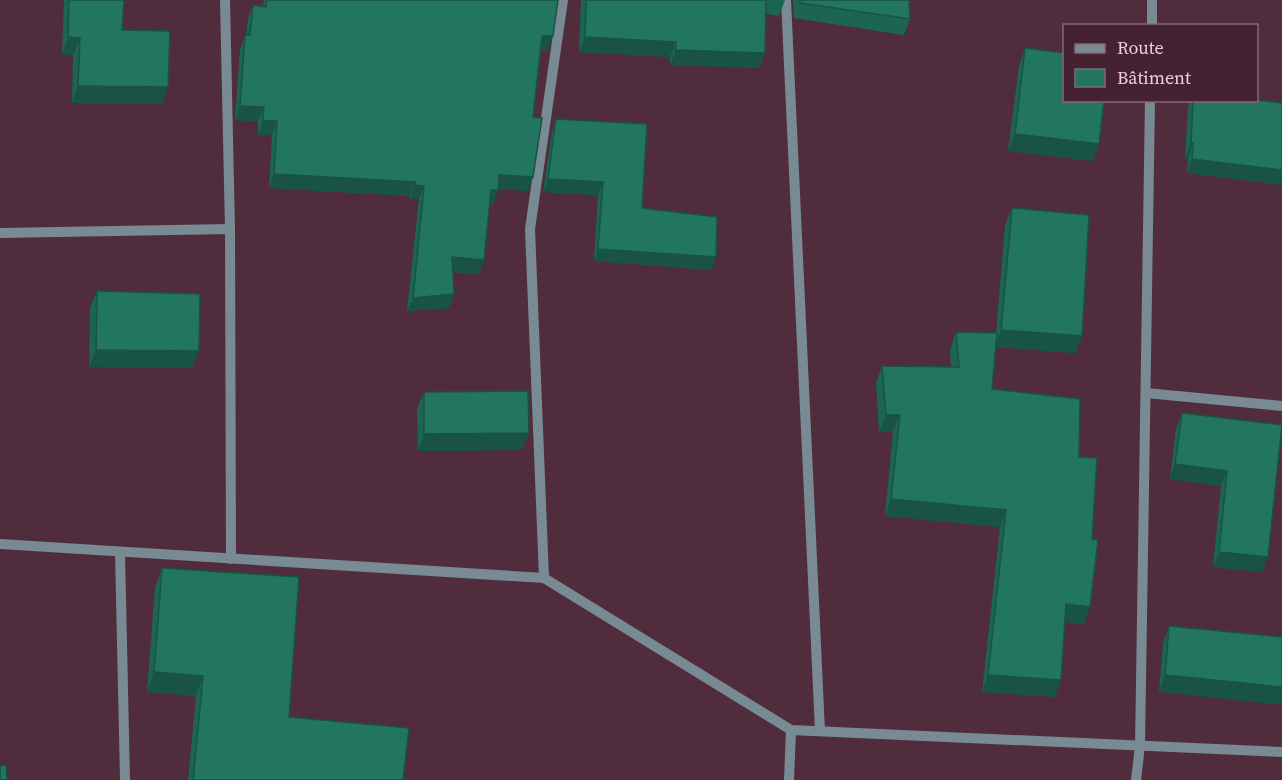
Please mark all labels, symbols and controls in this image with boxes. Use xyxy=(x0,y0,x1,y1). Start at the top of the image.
legend xyxy=(1063,24,1258,102)
text: Route xyxy=(1117,35,1164,60)
text: Bâtiment xyxy=(1117,65,1191,90)

